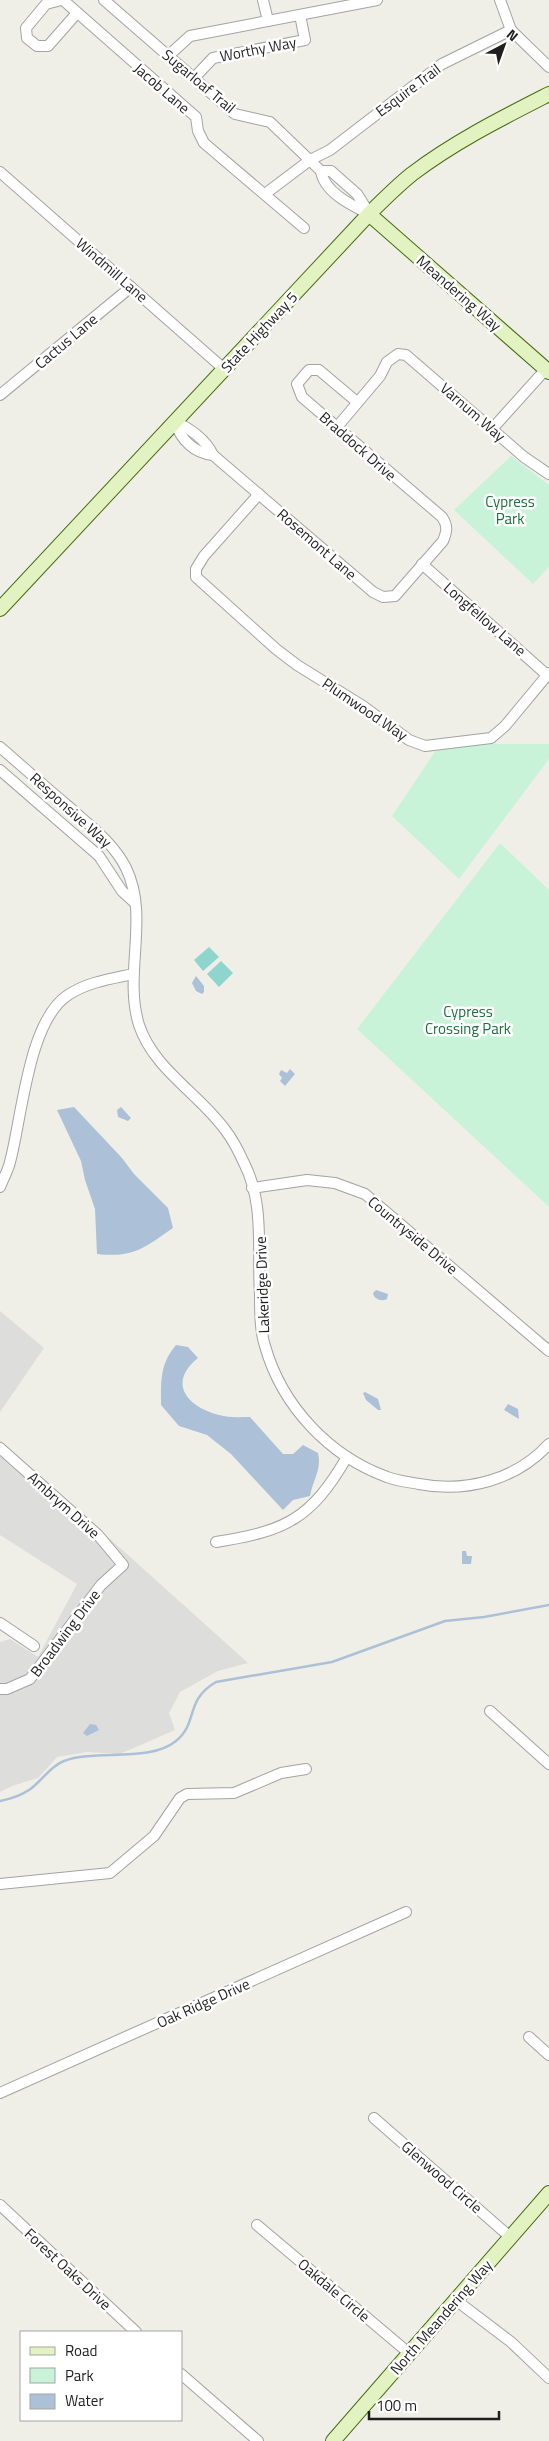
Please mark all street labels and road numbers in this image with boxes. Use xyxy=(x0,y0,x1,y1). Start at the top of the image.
street label: Worthy Way xyxy=(218,30,298,68)
street label: Sugarloaf Trail xyxy=(157,43,241,119)
street label: Jacob Lane xyxy=(129,57,195,119)
street label: Esquire Trail xyxy=(371,58,445,122)
street label: Windmill Lane xyxy=(71,232,153,308)
street label: Meandering Way xyxy=(411,249,507,337)
street label: State Highway 5 xyxy=(215,286,303,378)
street label: Cactus Lane xyxy=(29,308,103,374)
street label: Varnum Way xyxy=(435,377,511,447)
street label: Braddock Drive xyxy=(314,406,402,486)
street label: Rosemont Lane xyxy=(272,503,362,585)
street label: Longfellow Lane xyxy=(439,577,531,661)
street label: Plumwood Way xyxy=(318,672,412,746)
street label: Responsive Way xyxy=(25,767,117,853)
street label: Countryside Drive xyxy=(363,1190,463,1280)
street label: Lakeridge Drive xyxy=(249,1236,275,1334)
street label: Ambrym Drive xyxy=(23,1466,105,1544)
street label: Broadwing Drive xyxy=(24,1584,106,1682)
street label: Oak Ridge Drive xyxy=(153,1972,253,2034)
street label: Glenwood Circle xyxy=(396,2135,488,2219)
street label: Forest Oaks Drive xyxy=(19,2223,117,2315)
street label: Oakdale Circle xyxy=(293,2253,375,2327)
street label: North Meandering Way xyxy=(384,2254,498,2380)

